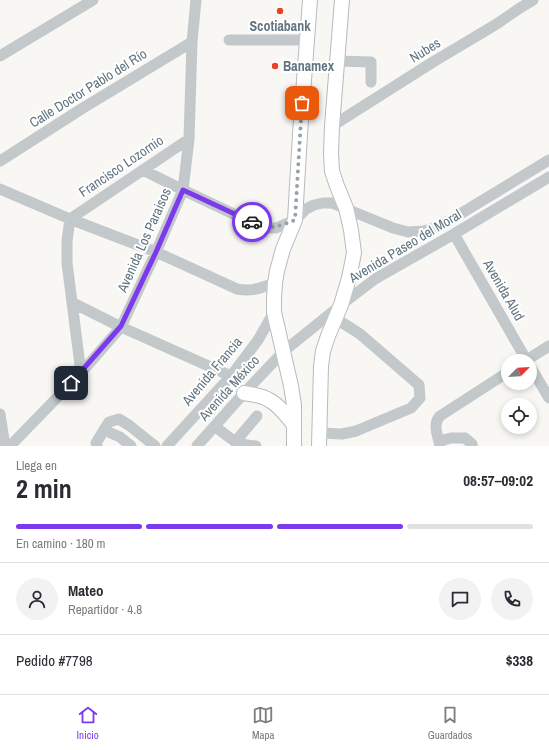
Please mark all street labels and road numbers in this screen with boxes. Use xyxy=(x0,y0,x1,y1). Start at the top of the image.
street label: Nubes xyxy=(406,33,444,66)
street label: Calle Doctor Pablo del Río xyxy=(26,45,150,131)
street label: Francisco Lozornio xyxy=(75,131,167,201)
street label: Avenida Los Paraisos xyxy=(113,185,175,296)
street label: Avenida Paseo del Moral xyxy=(345,205,465,287)
street label: Avenida Alud xyxy=(479,255,529,324)
street label: Avenida Francia xyxy=(177,333,246,410)
street label: Avenida México xyxy=(194,351,263,425)

